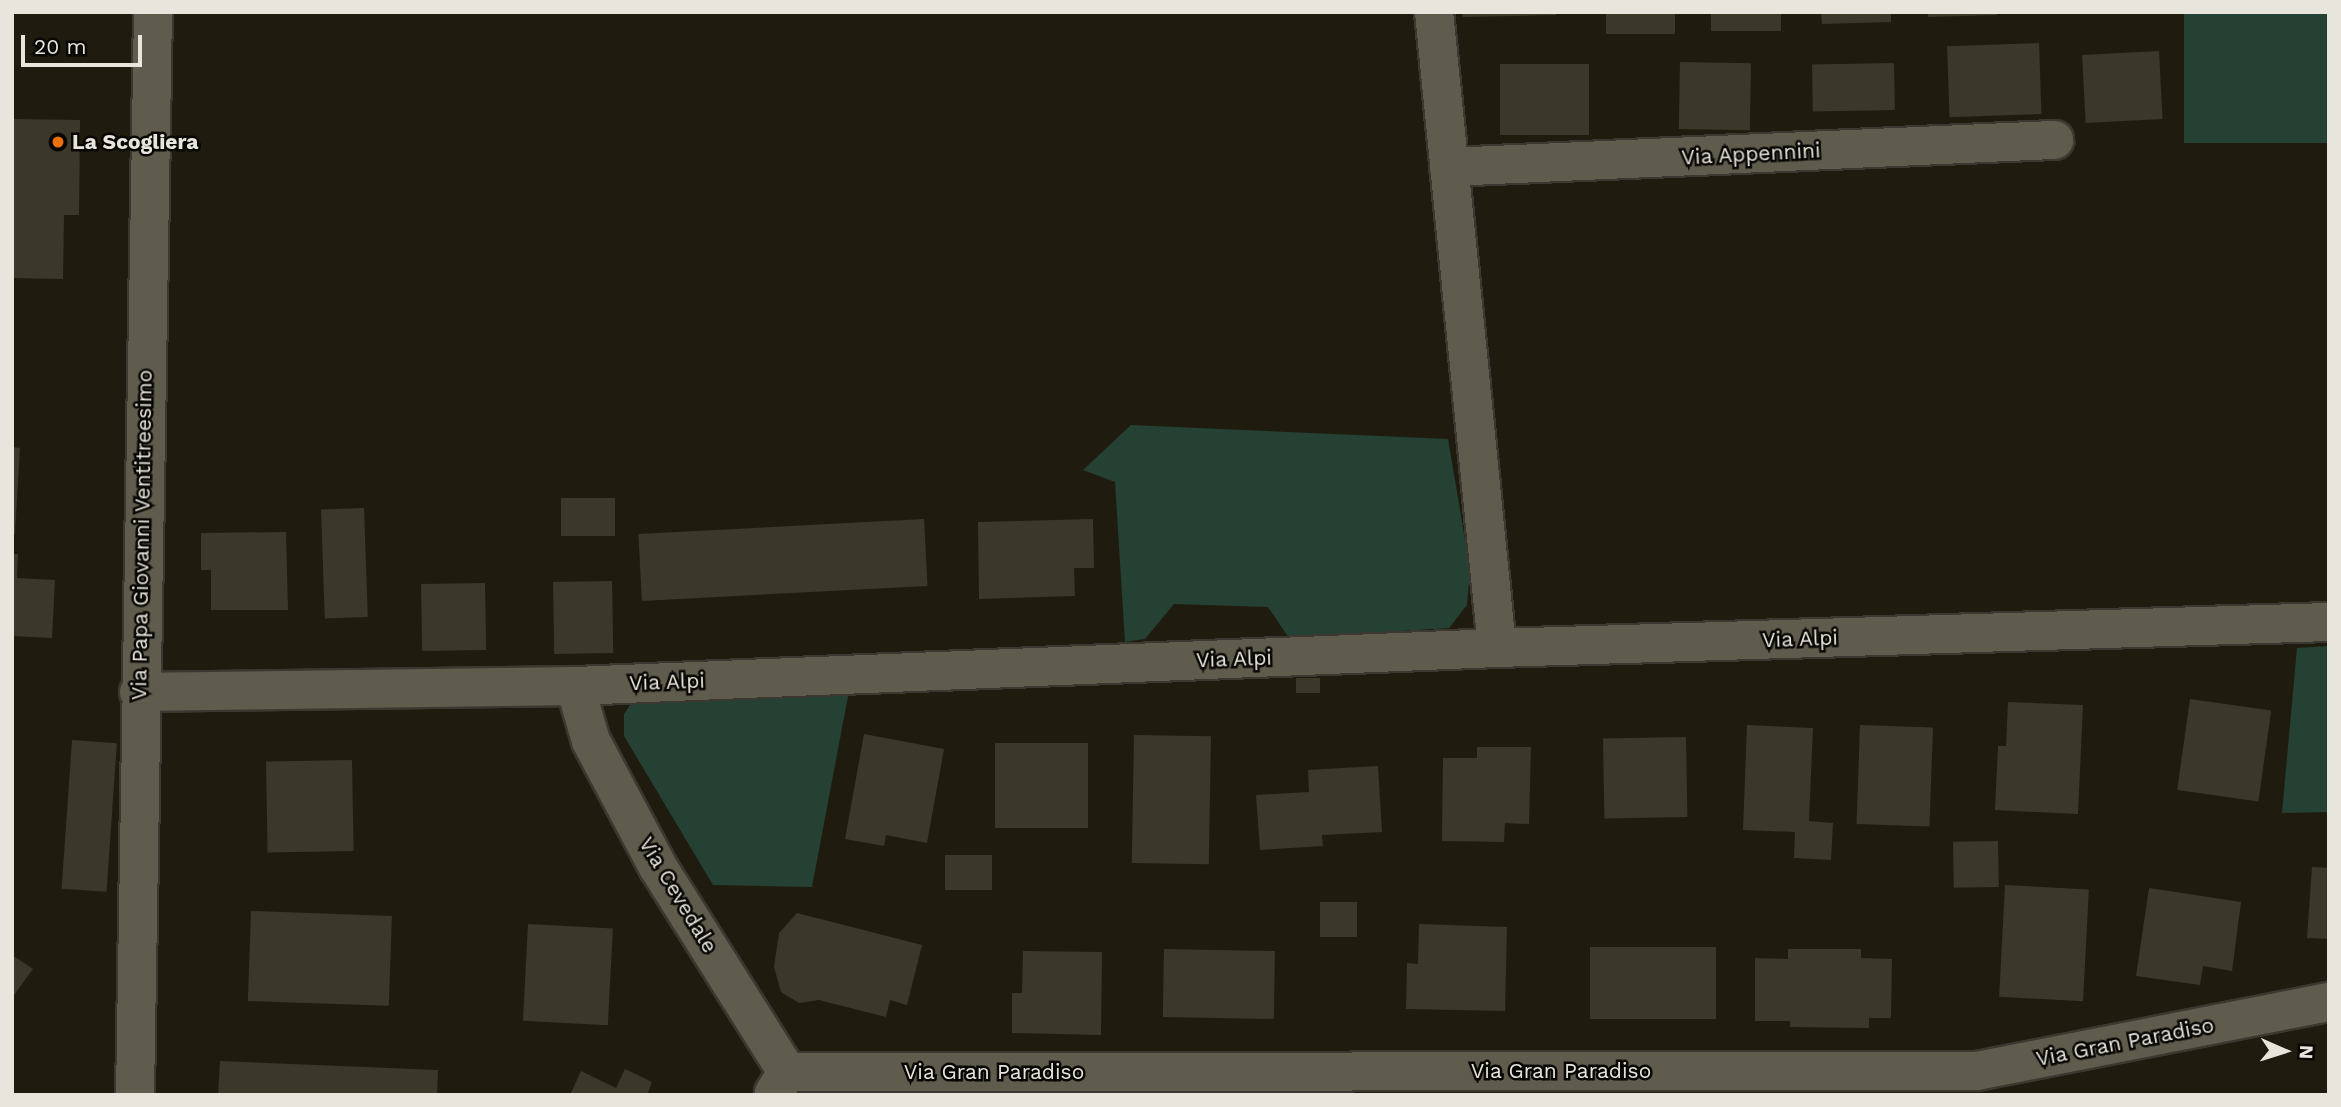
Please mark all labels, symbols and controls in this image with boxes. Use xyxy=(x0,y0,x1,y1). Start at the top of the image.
scale bar xyxy=(24,21,145,65)
text: 20 m xyxy=(34,34,86,59)
place label: La Scogliera xyxy=(72,129,199,155)
marker: La Scogliera xyxy=(50,134,66,150)
street label: Via Appennini xyxy=(1680,138,1822,170)
street label: Via Papa Giovanni Ventitreesimo xyxy=(127,369,157,701)
street label: Via Alpi xyxy=(1761,625,1839,653)
street label: Via Alpi xyxy=(1195,645,1273,673)
street label: Via Alpi xyxy=(628,668,706,696)
street label: Via Cevedale xyxy=(633,832,723,958)
street label: Via Gran Paradiso xyxy=(2034,1012,2216,1072)
north arrow xyxy=(2250,1016,2320,1086)
text: N xyxy=(2295,1044,2318,1060)
street label: Via Gran Paradiso xyxy=(1470,1058,1652,1084)
street label: Via Gran Paradiso xyxy=(903,1059,1085,1085)

